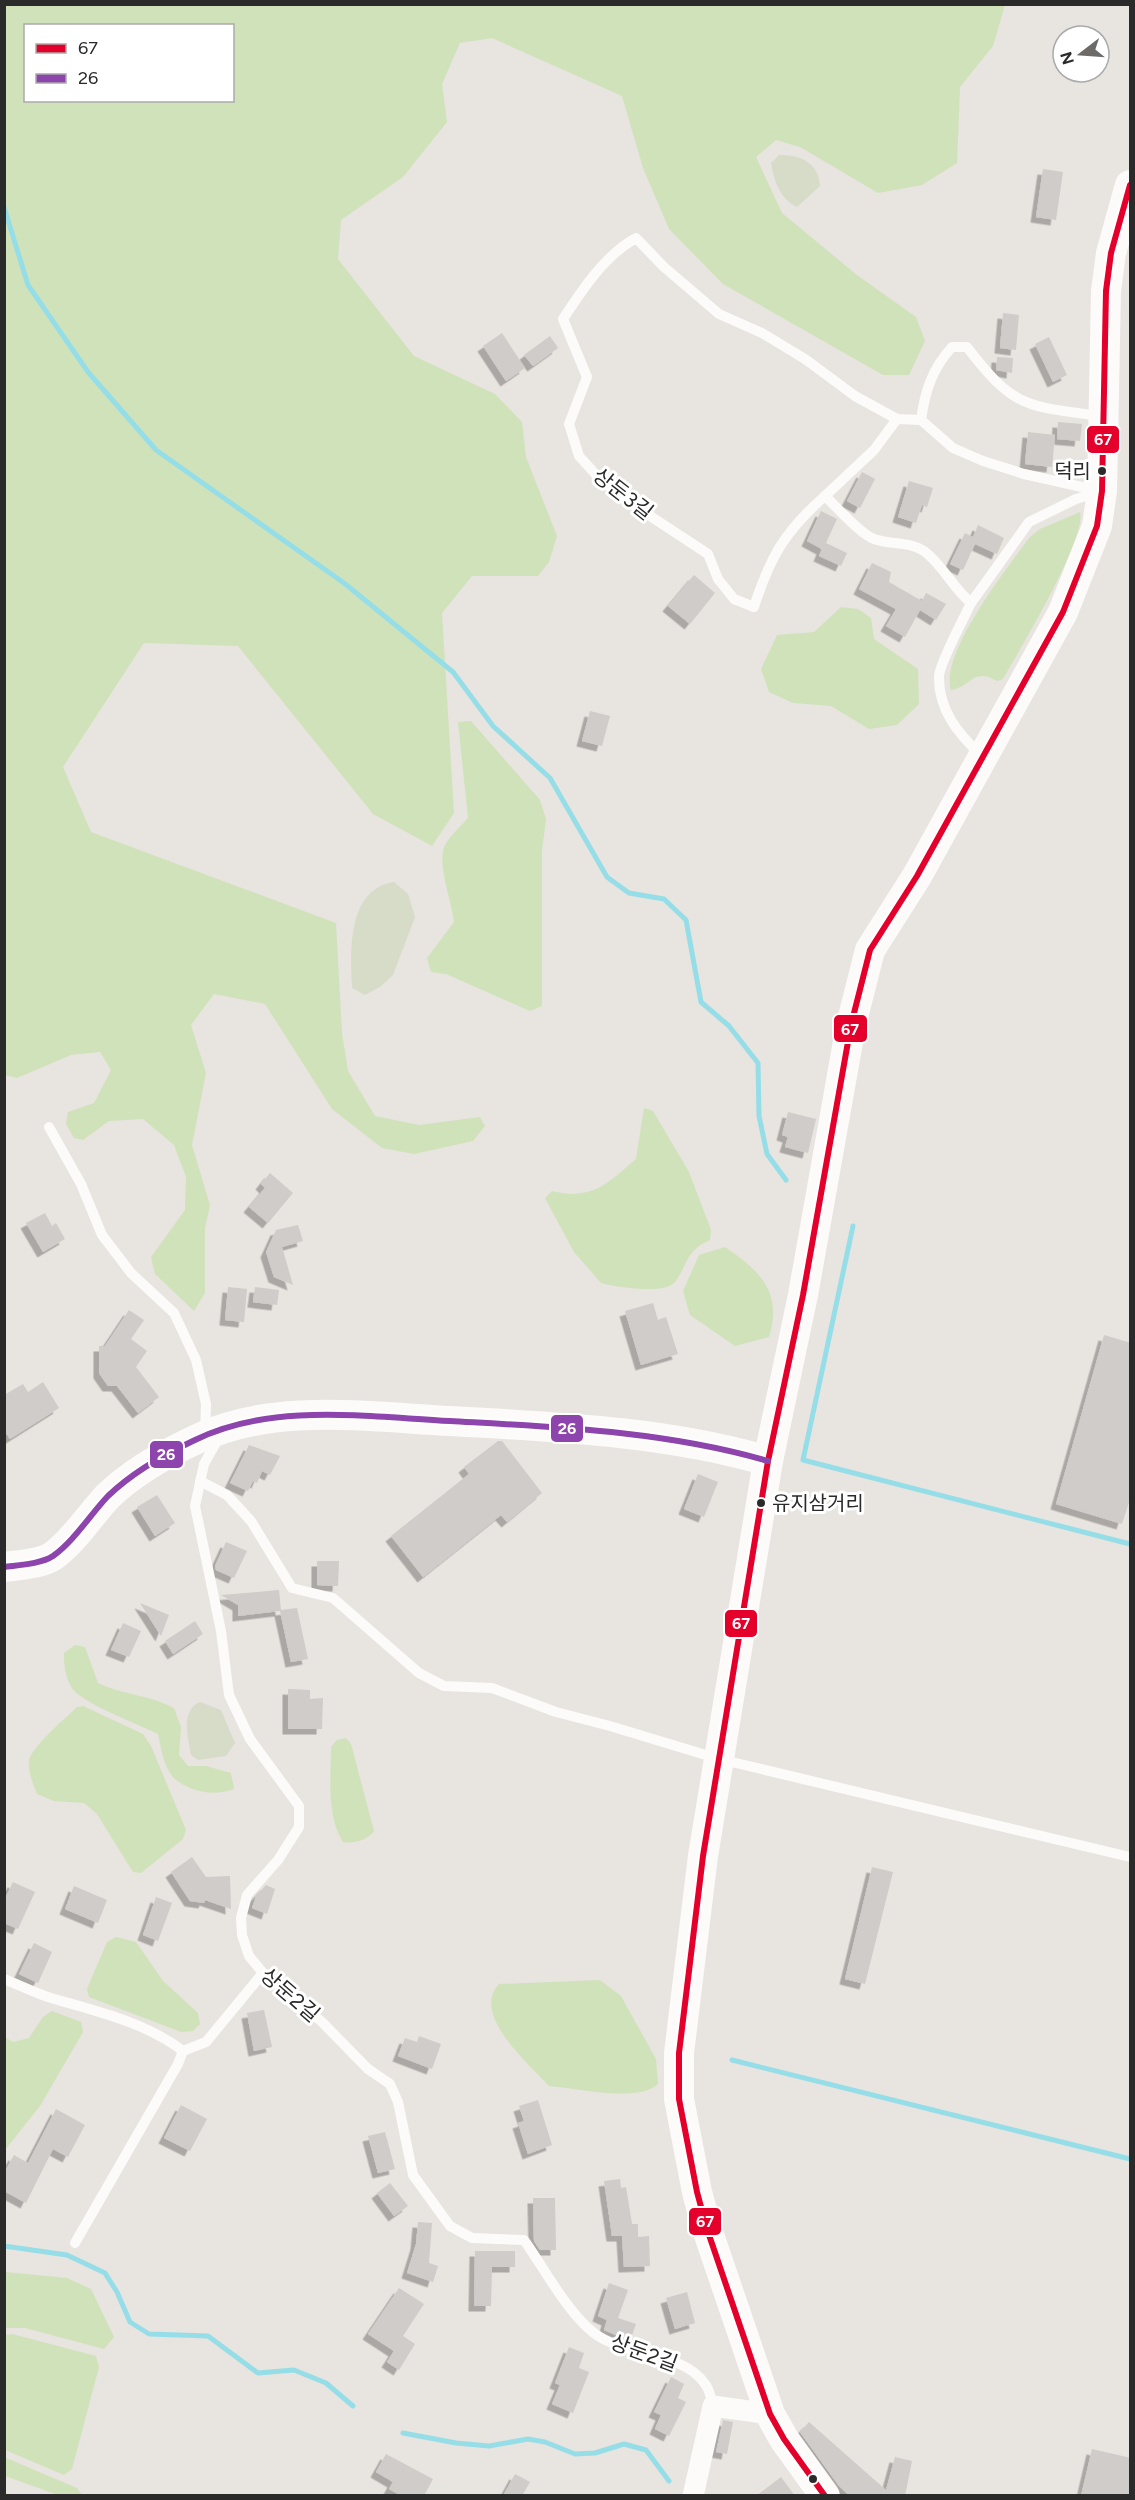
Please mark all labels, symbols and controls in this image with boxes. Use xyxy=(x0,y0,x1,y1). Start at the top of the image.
legend xyxy=(24,24,234,102)
north arrow xyxy=(1051,24,1111,84)
text: 67 xyxy=(78,37,98,59)
text: N xyxy=(1056,50,1078,67)
text: 26 xyxy=(78,67,98,89)
line badge: 67 xyxy=(1086,425,1120,454)
text: 67 xyxy=(1094,430,1112,449)
place label: 덕리 xyxy=(1054,459,1091,483)
street label: 상둔3길 xyxy=(588,462,658,525)
marker: 덕리 xyxy=(1096,465,1108,477)
line badge: 67 xyxy=(833,1014,868,1043)
text: 67 xyxy=(841,1020,859,1039)
line badge: 26 xyxy=(550,1414,584,1443)
text: 26 xyxy=(558,1419,576,1438)
line badge: 26 xyxy=(149,1440,184,1469)
text: 26 xyxy=(157,1445,175,1464)
place label: 유지삼거리 xyxy=(772,1491,864,1515)
marker: 유지삼거리 xyxy=(755,1497,767,1509)
line badge: 67 xyxy=(724,1609,758,1638)
text: 67 xyxy=(732,1614,750,1633)
street label: 상둔2길 xyxy=(256,1962,325,2027)
line badge: 67 xyxy=(688,2207,722,2236)
text: 67 xyxy=(696,2212,714,2231)
street label: 상둔2길 xyxy=(607,2329,681,2376)
unlabelled marker xyxy=(807,2473,819,2485)

